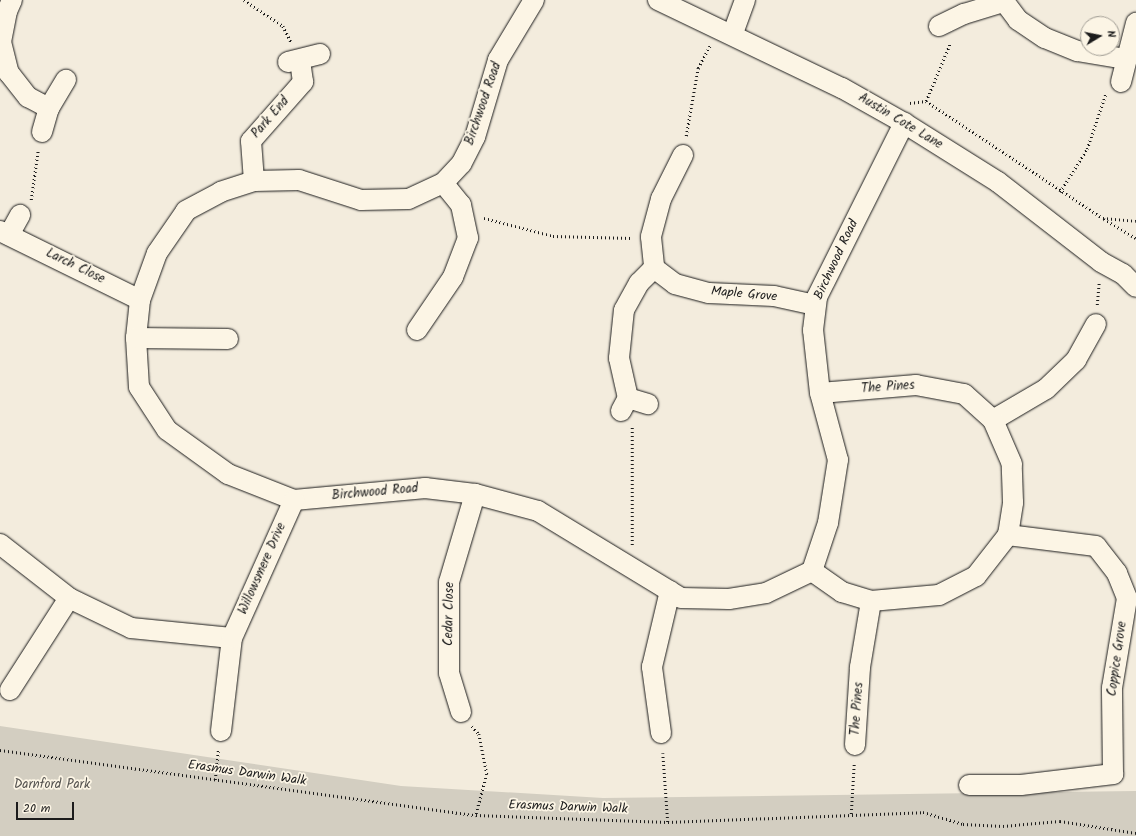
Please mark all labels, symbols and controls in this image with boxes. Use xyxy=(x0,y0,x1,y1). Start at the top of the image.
north arrow xyxy=(1080,16,1120,56)
text: N xyxy=(1101,29,1120,39)
street label: Birchwood Road xyxy=(463,60,505,148)
street label: Austin Cote Lane xyxy=(855,91,945,153)
street label: Park End xyxy=(249,94,293,142)
street label: Birchwood Road xyxy=(812,217,862,303)
street label: Larch Close xyxy=(43,246,107,288)
street label: Maple Grove xyxy=(710,284,778,306)
street label: The Pines xyxy=(861,378,915,398)
street label: Birchwood Road xyxy=(331,481,419,505)
street label: Willowsmere Drive xyxy=(236,521,290,617)
street label: Cedar Close xyxy=(442,582,458,646)
street label: Coppice Grove xyxy=(1105,621,1131,697)
street label: The Pines xyxy=(848,682,868,736)
street label: Erasmus Darwin Walk xyxy=(187,758,307,790)
park label: Darnford Park xyxy=(14,777,90,793)
scale bar xyxy=(18,794,76,820)
street label: Erasmus Darwin Walk xyxy=(508,798,628,818)
text: 20 m xyxy=(23,799,50,818)

